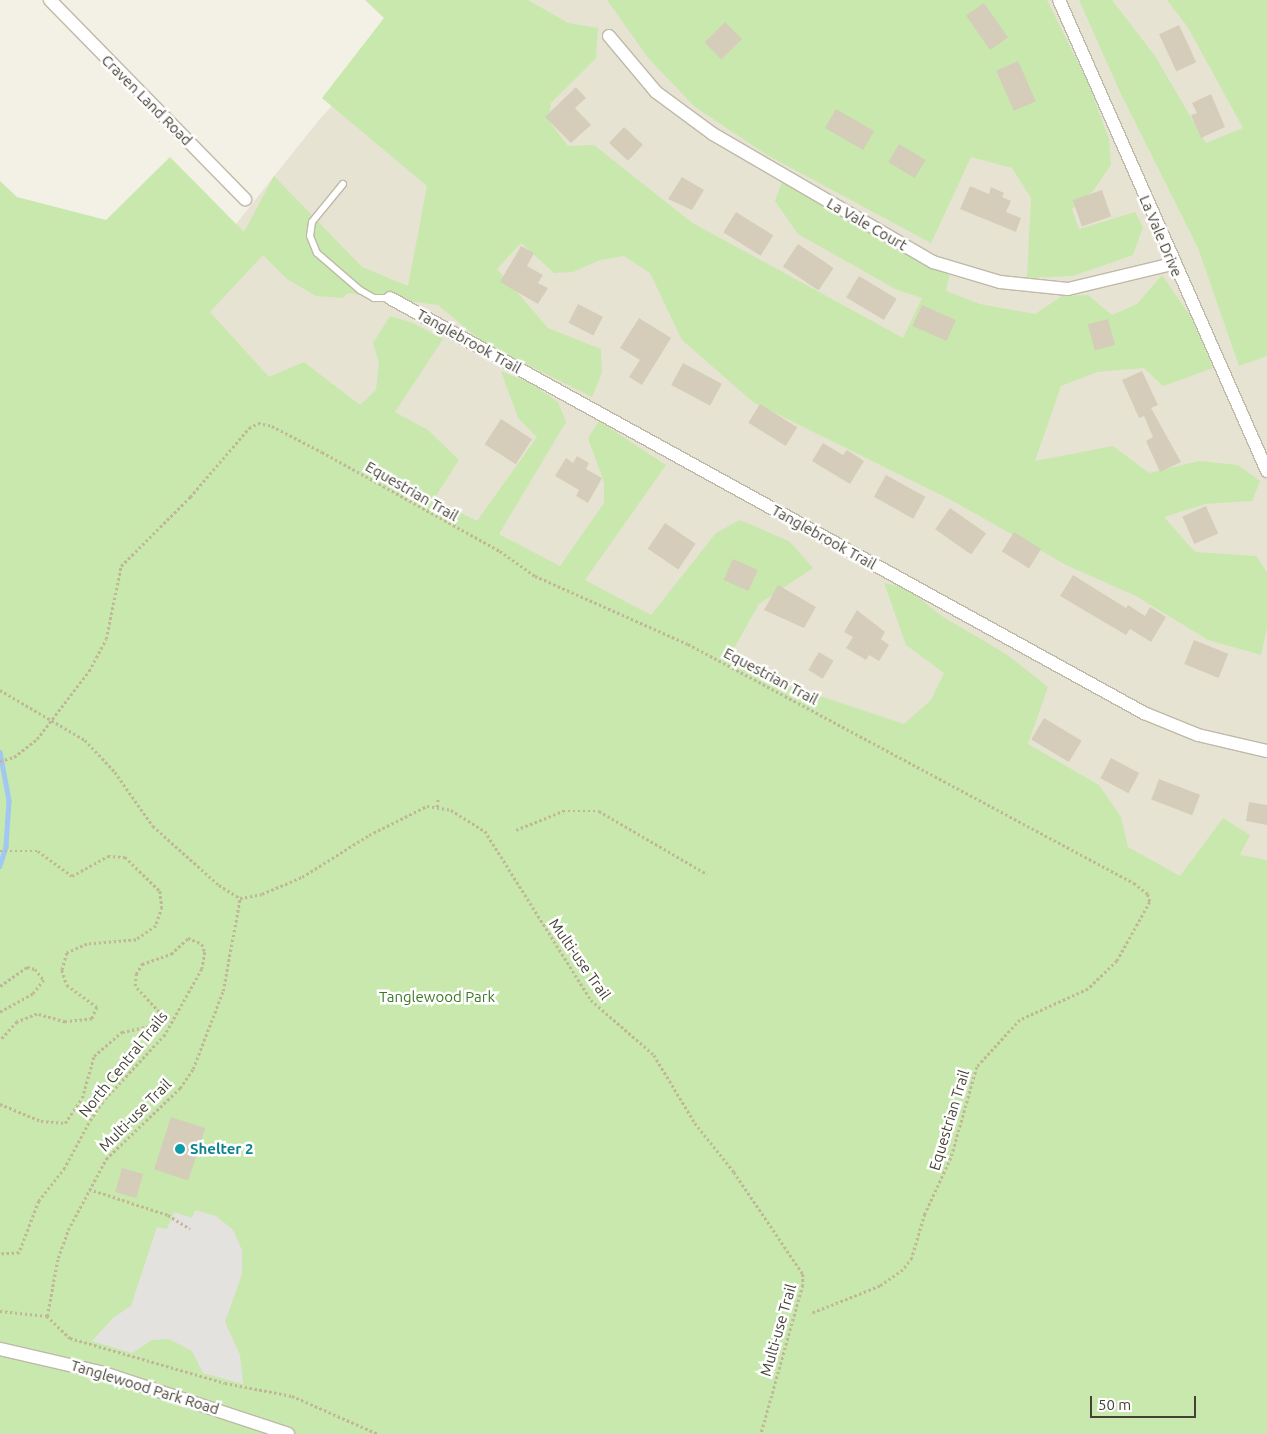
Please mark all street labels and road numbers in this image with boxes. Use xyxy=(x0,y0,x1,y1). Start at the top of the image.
street label: Craven Land Road xyxy=(98,51,196,149)
street label: La Vale Drive xyxy=(1136,192,1186,280)
street label: La Vale Court xyxy=(824,194,910,254)
street label: Tanglebrook Trail xyxy=(414,305,524,377)
street label: Equestrian Trail xyxy=(362,457,462,525)
street label: Tanglebrook Trail xyxy=(769,501,879,573)
street label: Equestrian Trail xyxy=(721,644,821,708)
street label: Multi-use Trail xyxy=(545,915,615,1003)
street label: North Central Trails xyxy=(75,1007,171,1121)
street label: Equestrian Trail xyxy=(925,1068,973,1172)
street label: Multi-use Trail xyxy=(95,1075,175,1155)
street label: Multi-use Trail xyxy=(756,1282,800,1378)
street label: Tanglewood Park Road xyxy=(69,1356,221,1418)

